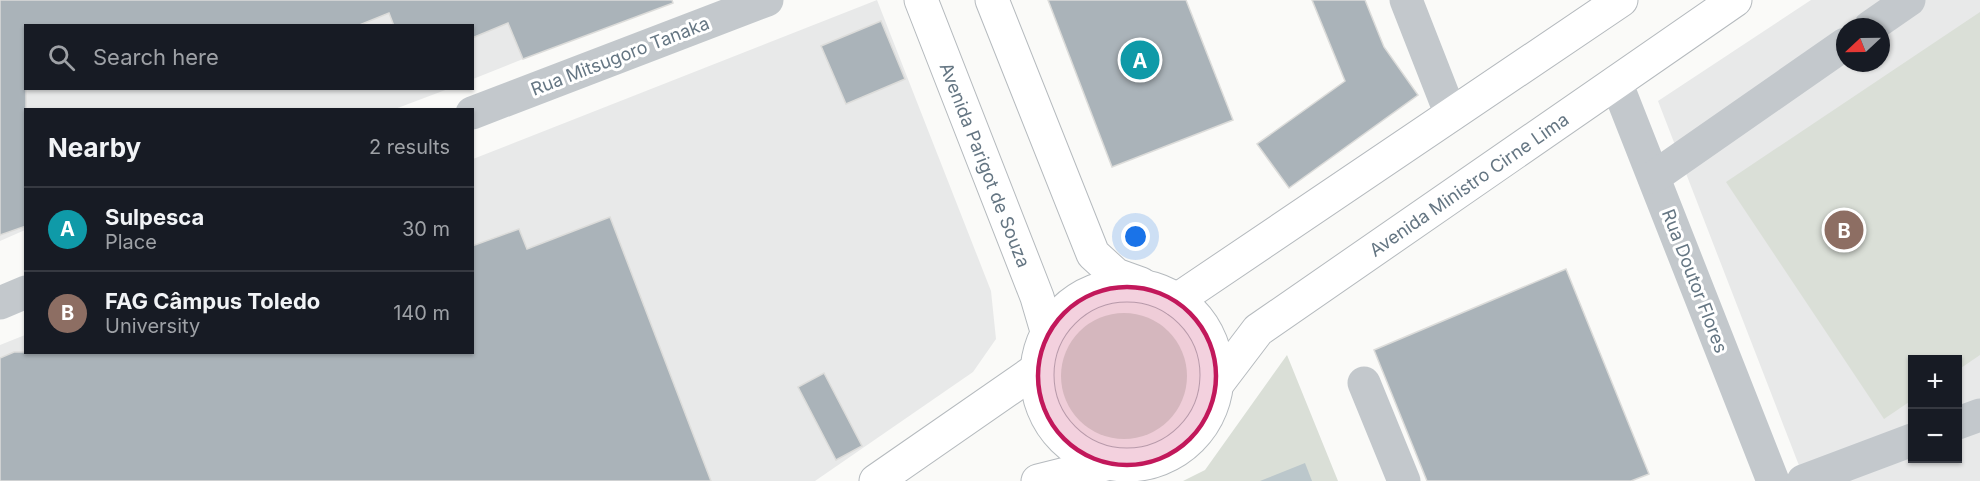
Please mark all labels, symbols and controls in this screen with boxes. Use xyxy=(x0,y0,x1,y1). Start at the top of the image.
street label: Rua Mitsugoro Tanaka xyxy=(528,12,712,100)
north arrow xyxy=(1836,18,1890,72)
search box xyxy=(24,24,474,90)
pin: A xyxy=(1120,38,1160,82)
icon: search xyxy=(45,41,78,74)
text: Search here xyxy=(93,44,219,70)
street label: Avenida Parigot de Souza xyxy=(936,59,1035,270)
street label: Avenida Ministro Cirne Lima xyxy=(1365,108,1572,260)
text: Nearby xyxy=(48,132,141,163)
text: 2 results xyxy=(369,135,450,159)
text: Sulpesca xyxy=(105,204,204,230)
street label: Rua Doutor Flores xyxy=(1658,206,1732,356)
pin: B xyxy=(1824,208,1864,252)
text: A xyxy=(60,217,75,241)
text: 30 m xyxy=(402,217,450,241)
your location xyxy=(1121,222,1150,251)
text: Place xyxy=(105,230,157,254)
text: FAG Câmpus Toledo xyxy=(105,288,320,314)
text: B xyxy=(61,301,74,325)
text: 140 m xyxy=(393,301,450,325)
text: University xyxy=(105,314,200,338)
map controls xyxy=(1908,355,1962,463)
button: + xyxy=(1908,355,1962,409)
button: − xyxy=(1908,409,1962,463)

